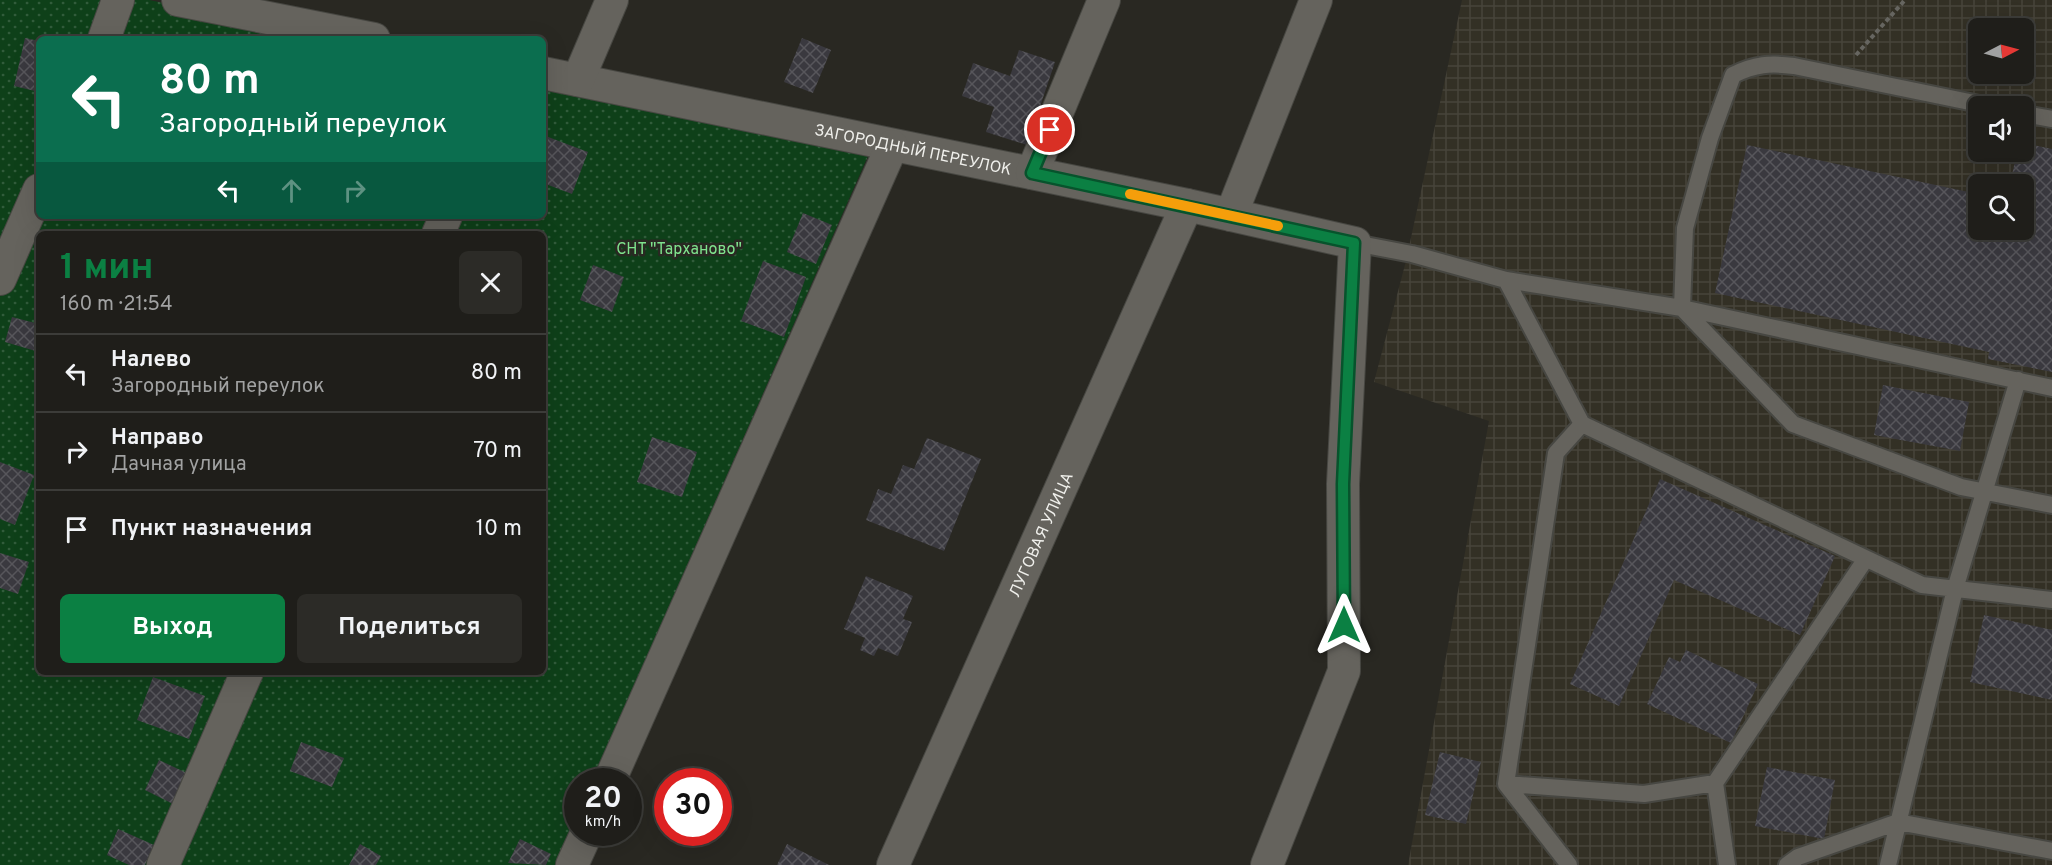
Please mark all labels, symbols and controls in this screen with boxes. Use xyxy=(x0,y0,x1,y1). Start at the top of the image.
north arrow xyxy=(1968,18,2034,84)
map controls xyxy=(1968,18,2034,240)
text: 80 m xyxy=(159,56,260,109)
icon: left xyxy=(60,60,138,138)
button: sound xyxy=(1968,96,2034,162)
pin xyxy=(1024,104,1075,155)
text: Загородный переулок xyxy=(159,108,447,142)
icon: arrive xyxy=(1033,113,1066,146)
street label: ЗАГОРОДНЫЙ ПЕРЕУЛОК xyxy=(813,121,1013,181)
icon: left xyxy=(212,174,245,207)
icon: ahead xyxy=(275,174,308,207)
icon: right xyxy=(338,174,371,207)
button: search xyxy=(1968,174,2034,240)
park label: СНТ "Тарханово" xyxy=(616,240,742,260)
text: 1 мин xyxy=(60,246,154,292)
button: close xyxy=(459,251,522,314)
text: 160 m · 21:54 xyxy=(60,292,173,318)
text: Налево xyxy=(111,347,191,374)
icon: left xyxy=(60,357,93,390)
text: 80 m xyxy=(471,360,522,387)
text: Загородный переулок xyxy=(111,374,325,400)
text: Направо xyxy=(111,425,203,452)
icon: right xyxy=(60,435,93,468)
text: 70 m xyxy=(473,438,522,465)
text: Дачная улица xyxy=(111,452,246,478)
street label: ЛУГОВАЯ УЛИЦА xyxy=(1006,469,1079,601)
icon: arrive xyxy=(60,513,93,546)
text: Пункт назначения xyxy=(111,516,312,543)
text: 10 m xyxy=(476,516,522,543)
position arrow xyxy=(1312,593,1376,657)
button: Выход xyxy=(60,594,285,663)
button: Поделиться xyxy=(297,594,522,663)
speed limit sign: 30 xyxy=(654,768,732,846)
text: 20 xyxy=(584,781,622,818)
text: km/h xyxy=(585,813,621,832)

